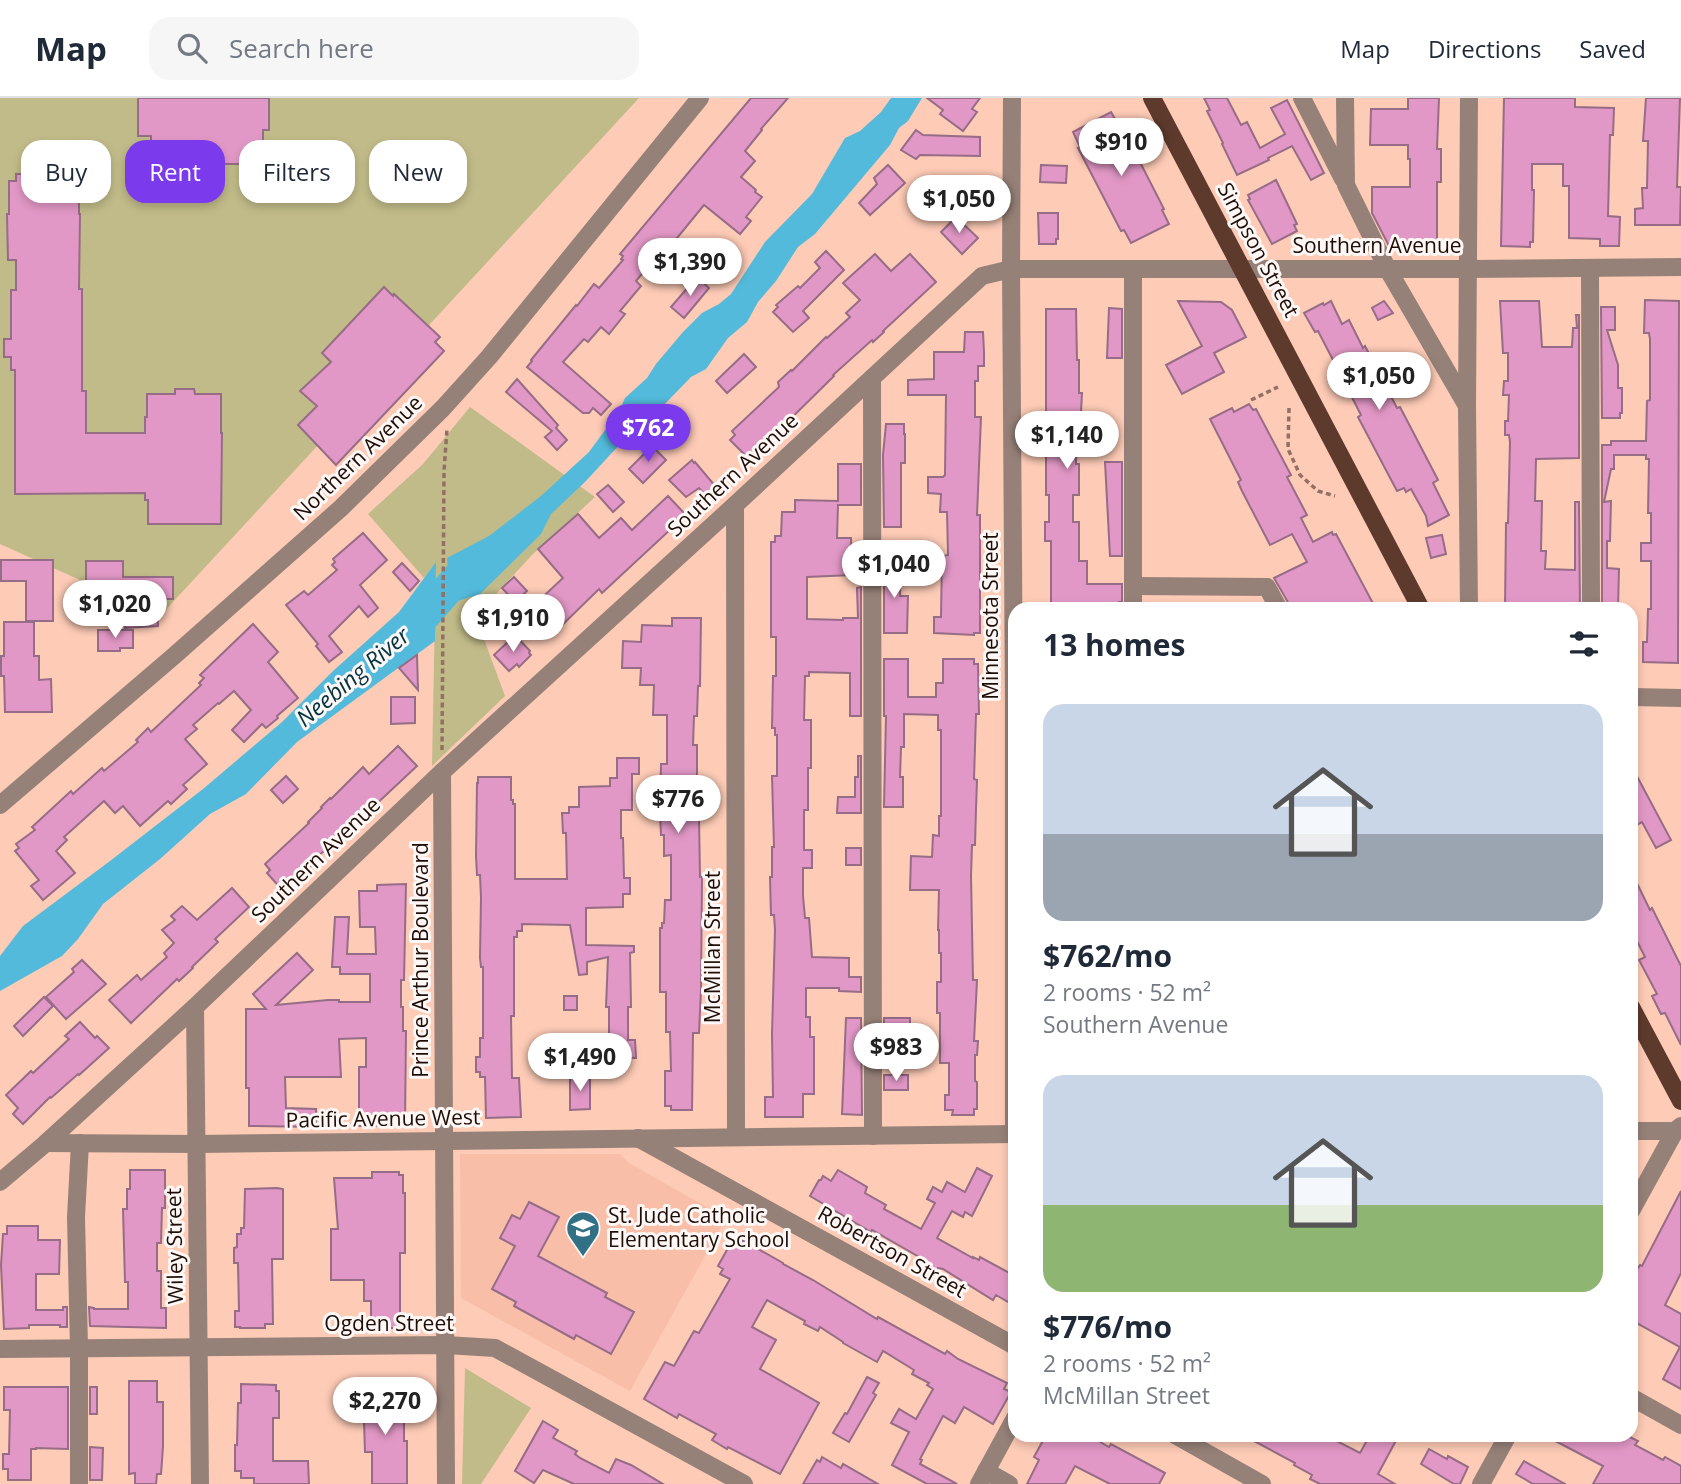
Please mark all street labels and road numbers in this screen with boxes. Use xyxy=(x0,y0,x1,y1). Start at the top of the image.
street label: Simpson Street xyxy=(1212,177,1306,322)
street label: Southern Avenue xyxy=(1292,231,1462,259)
street label: Northern Avenue xyxy=(287,388,428,526)
street label: Southern Avenue xyxy=(661,406,804,542)
street label: Minnesota Street xyxy=(976,532,1004,700)
street label: Southern Avenue xyxy=(245,790,386,928)
street label: Prince Arthur Boulevard xyxy=(406,842,434,1078)
street label: McMillan Street xyxy=(698,871,726,1023)
street label: Pacific Avenue West xyxy=(285,1102,481,1134)
street label: Wiley Street xyxy=(159,1188,189,1304)
street label: Robertson Street xyxy=(813,1199,972,1304)
street label: Ogden Street xyxy=(324,1309,454,1337)

